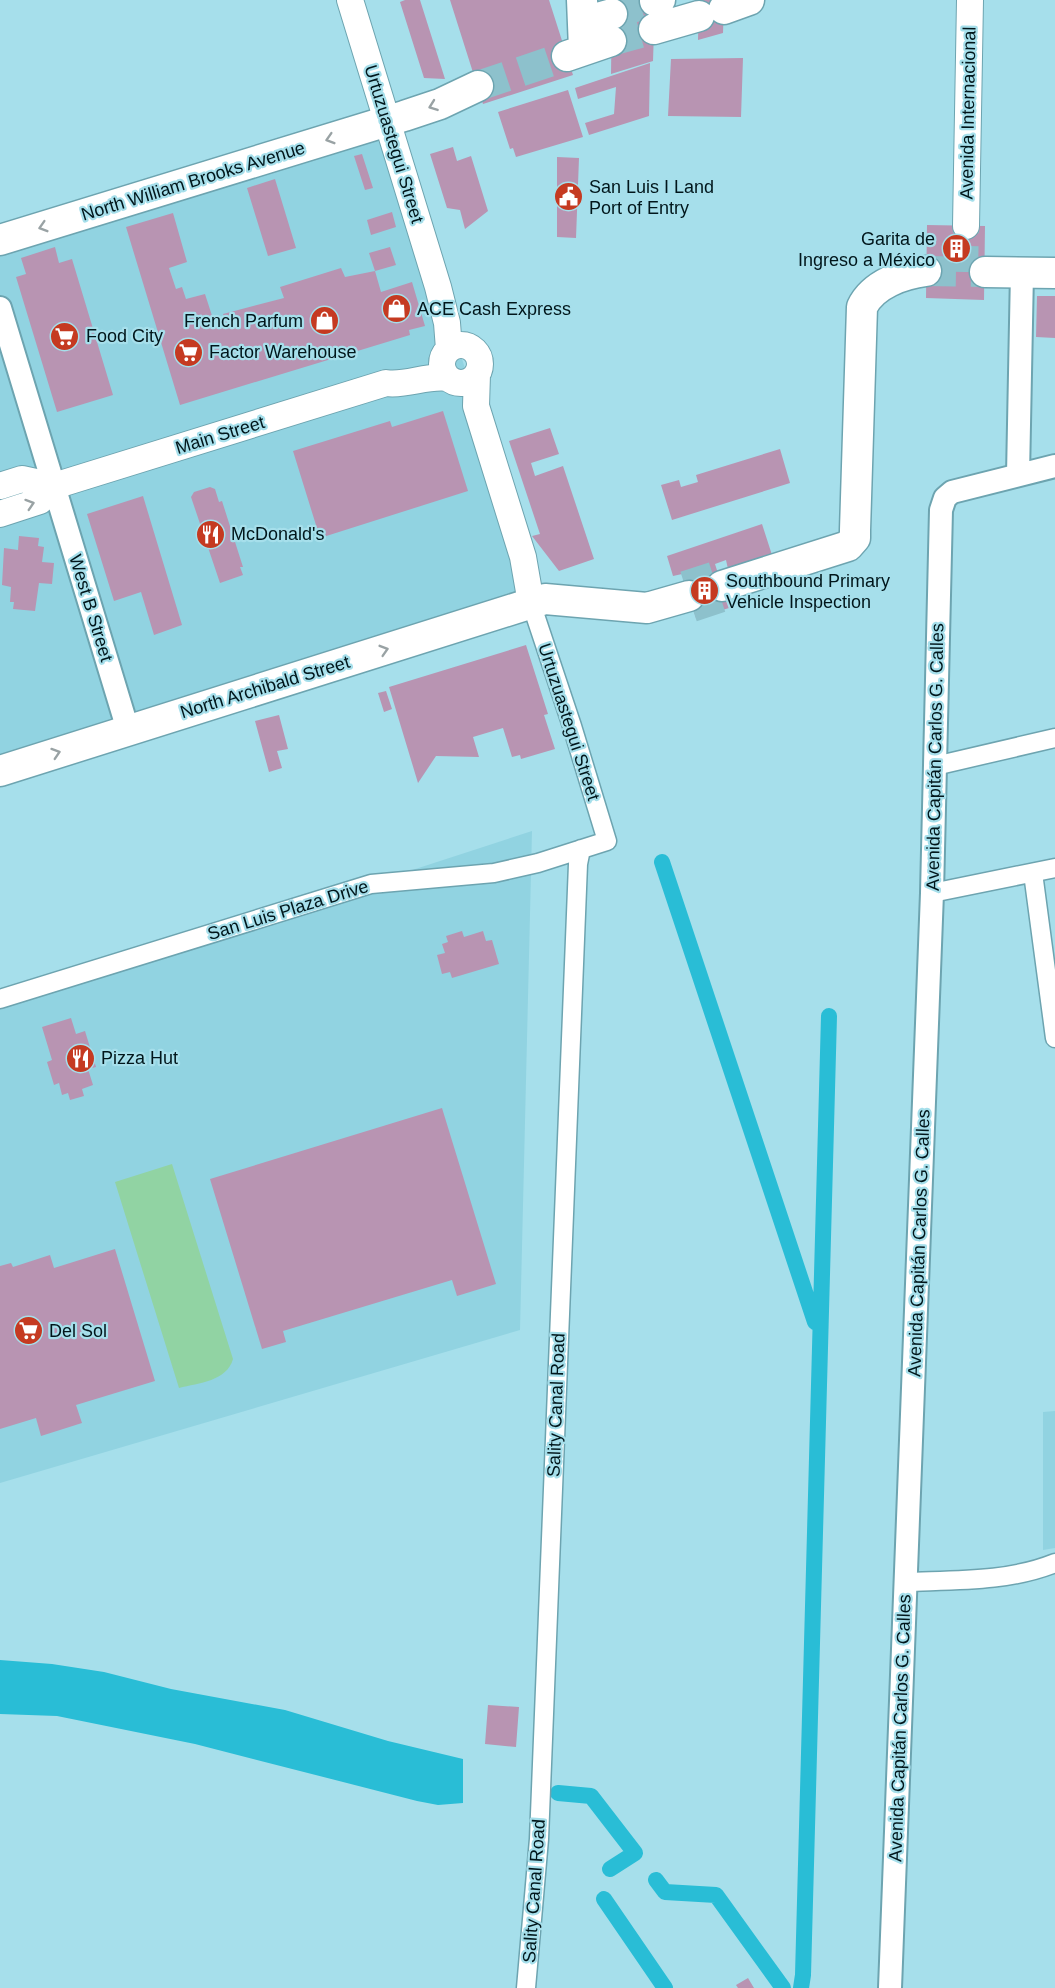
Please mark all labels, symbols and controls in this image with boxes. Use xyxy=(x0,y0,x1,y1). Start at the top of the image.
street label: Avenida Internacional xyxy=(956,26,980,200)
street label: Urtuzuastegui Street xyxy=(360,63,428,225)
one-way arrow xyxy=(428,99,439,112)
one-way arrow xyxy=(325,132,336,144)
street label: North William Brooks Avenue xyxy=(79,137,307,225)
place label: San Luis I Land Port of Entry xyxy=(589,177,714,218)
public building icon: San Luis I Land Port of Entry xyxy=(552,181,584,213)
one-way arrow xyxy=(38,220,49,232)
place label: Garita de Ingreso a México xyxy=(798,229,935,270)
building icon: Garita de Ingreso a México xyxy=(940,233,972,265)
shop icon: ACE Cash Express xyxy=(380,293,412,325)
place label: ACE Cash Express xyxy=(417,299,571,319)
shop icon: French Parfum xyxy=(308,305,340,337)
place label: French Parfum xyxy=(184,311,303,331)
supermarket icon: Food City xyxy=(49,320,81,352)
place label: Food City xyxy=(86,326,163,346)
supermarket icon: Factor Warehouse xyxy=(172,336,204,368)
place label: Factor Warehouse xyxy=(209,342,356,362)
street label: Main Street xyxy=(173,412,267,458)
one-way arrow xyxy=(24,499,35,512)
restaurant icon: McDonald's xyxy=(194,518,226,550)
place label: McDonald's xyxy=(231,524,324,544)
street label: West B Street xyxy=(65,552,117,664)
place label: Southbound Primary Vehicle Inspection xyxy=(726,571,890,612)
building icon: Southbound Primary Vehicle Inspection xyxy=(689,575,721,607)
street label: Avenida Capitán Carlos G. Calles xyxy=(923,623,947,891)
street label: Urtuzuastegui Street xyxy=(534,641,604,803)
one-way arrow xyxy=(378,644,389,657)
street label: North Archibald Street xyxy=(178,652,352,722)
one-way arrow xyxy=(50,748,61,761)
street label: San Luis Plaza Drive xyxy=(205,876,371,944)
restaurant icon: Pizza Hut xyxy=(64,1042,96,1074)
place label: Pizza Hut xyxy=(101,1048,178,1068)
street label: Avenida Capitán Carlos G. Calles xyxy=(904,1109,934,1377)
supermarket icon: Del Sol xyxy=(12,1315,44,1347)
place label: Del Sol xyxy=(49,1321,107,1341)
street label: Sality Canal Road xyxy=(543,1333,569,1477)
street label: Avenida Capitán Carlos G. Calles xyxy=(885,1594,915,1862)
street label: Sality Canal Road xyxy=(519,1818,549,1964)

